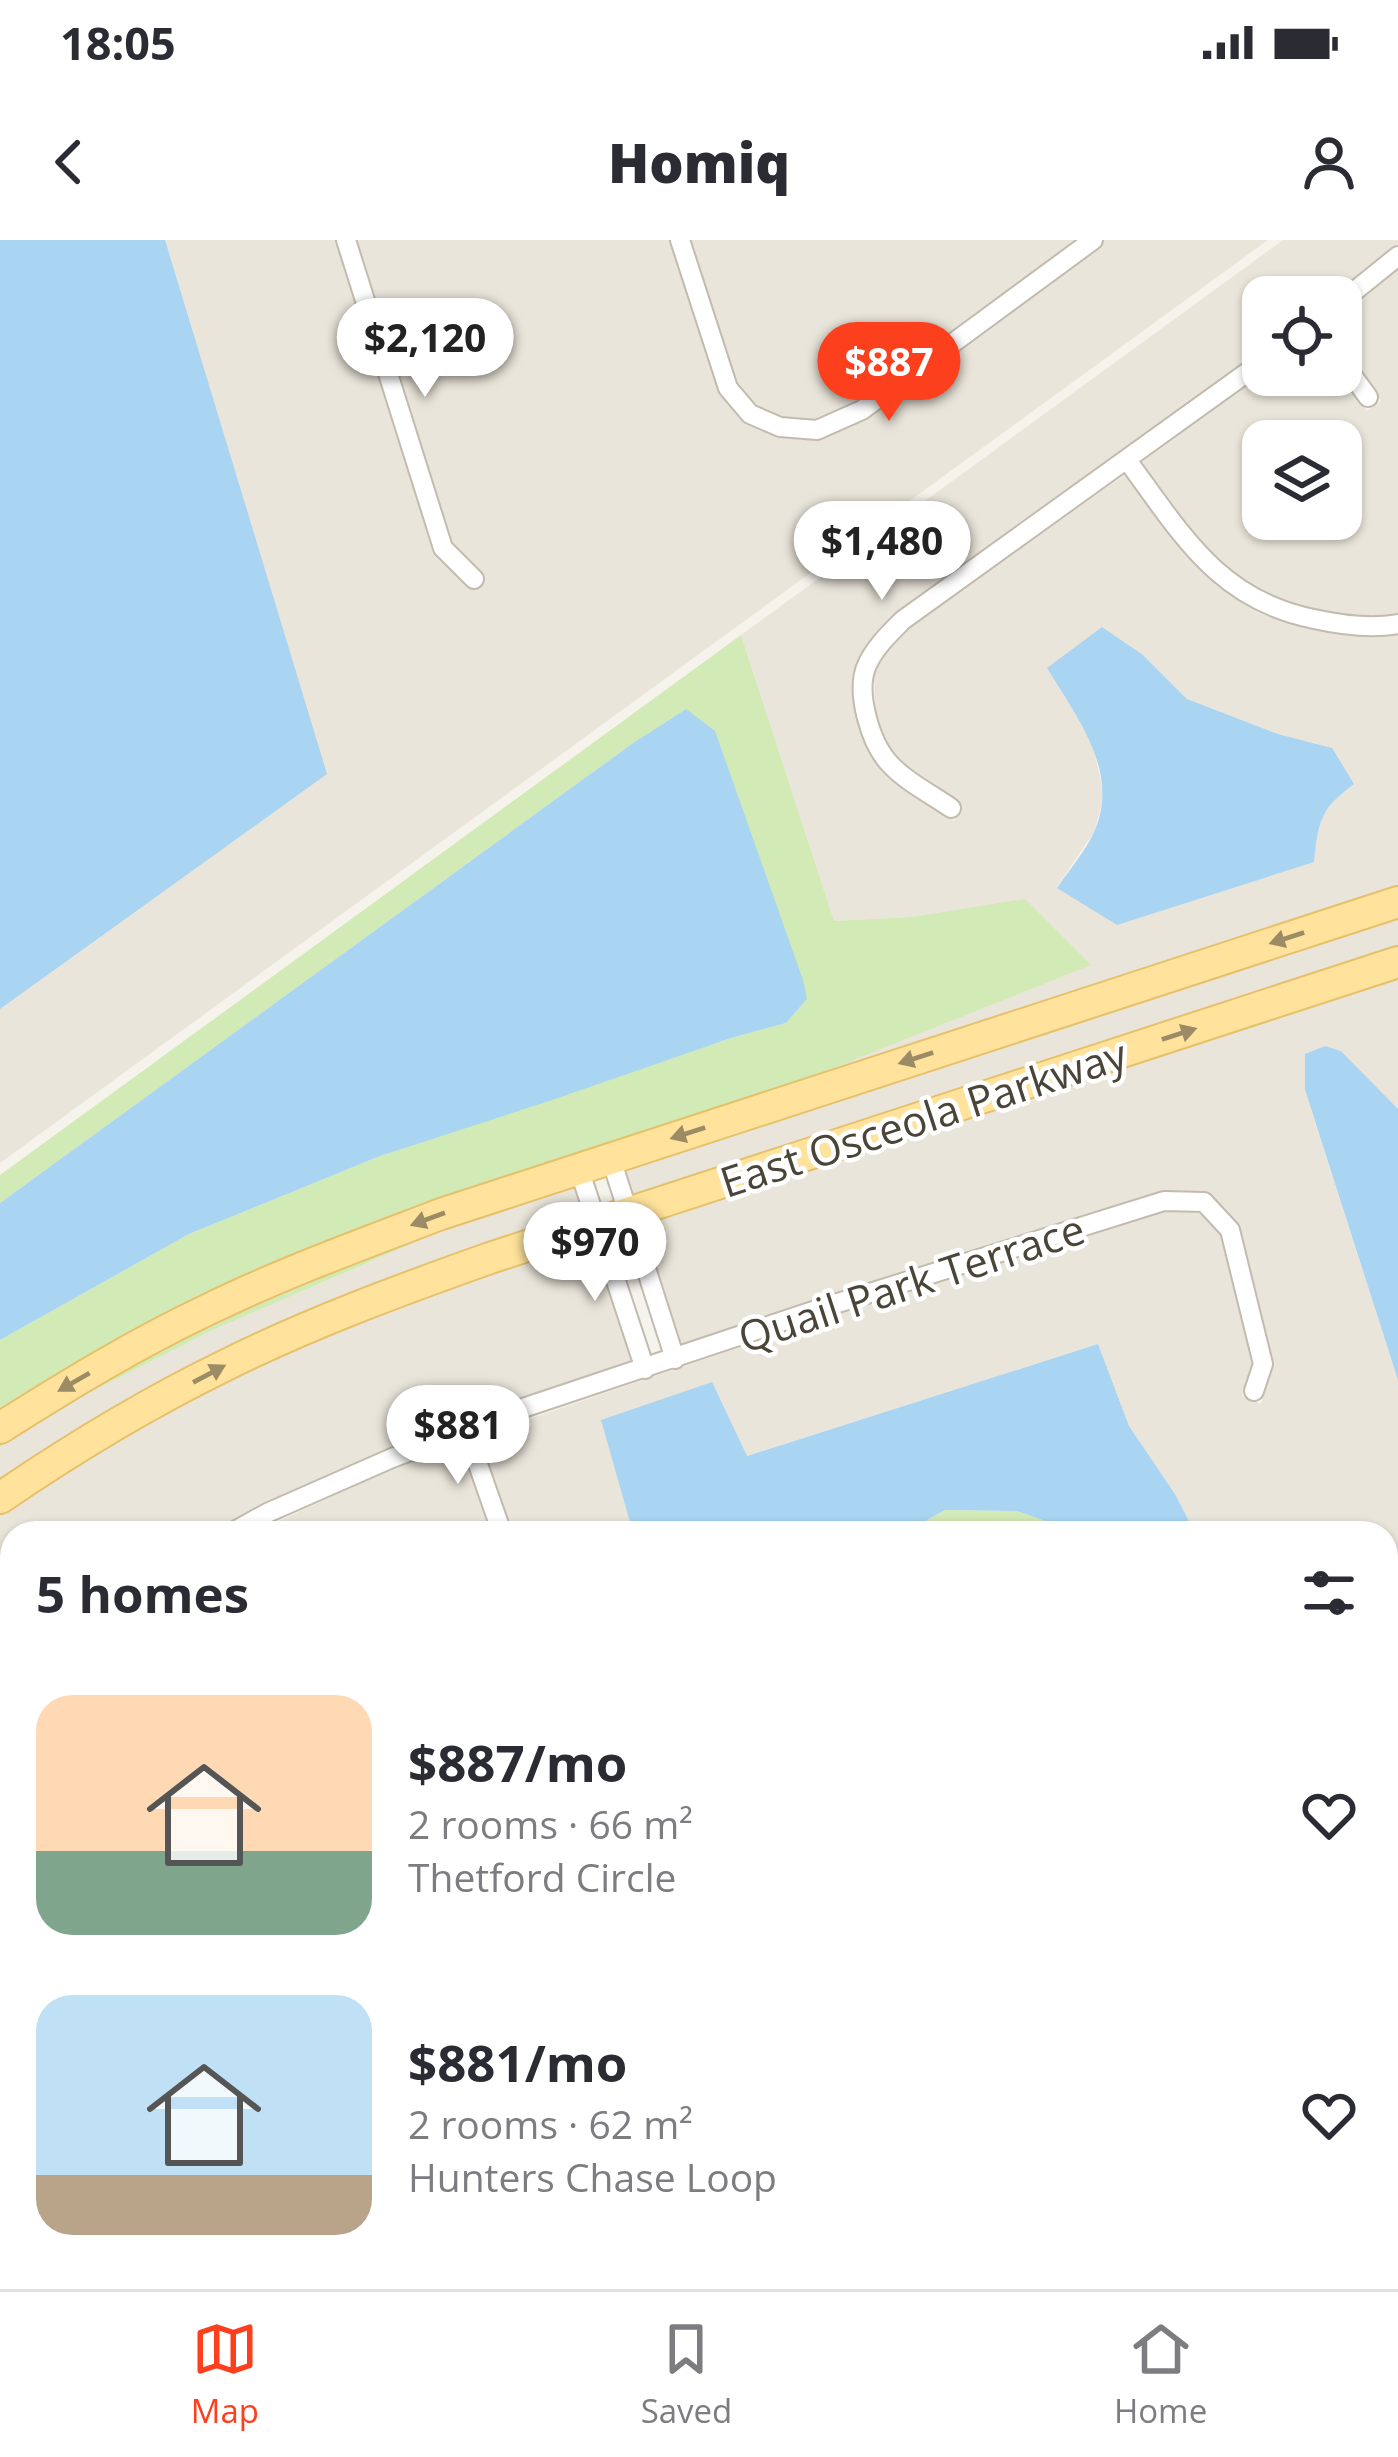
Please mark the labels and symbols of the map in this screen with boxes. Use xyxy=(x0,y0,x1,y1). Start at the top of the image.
pin: $2,120 xyxy=(327,298,523,400)
pin: $887 xyxy=(818,322,960,424)
pin: $1,480 xyxy=(784,501,980,603)
one-way arrow xyxy=(1268,929,1305,948)
one-way arrow xyxy=(1161,1023,1198,1042)
street label: East Osceola Parkway xyxy=(713,1024,1134,1210)
one-way arrow xyxy=(897,1049,934,1068)
one-way arrow xyxy=(670,1125,706,1143)
street label: Quail Park Terrace xyxy=(731,1199,1091,1365)
pin: $970 xyxy=(524,1202,666,1304)
one-way arrow xyxy=(410,1211,446,1229)
one-way arrow xyxy=(191,1364,226,1384)
one-way arrow xyxy=(57,1370,91,1391)
pin: $881 xyxy=(387,1385,529,1487)

